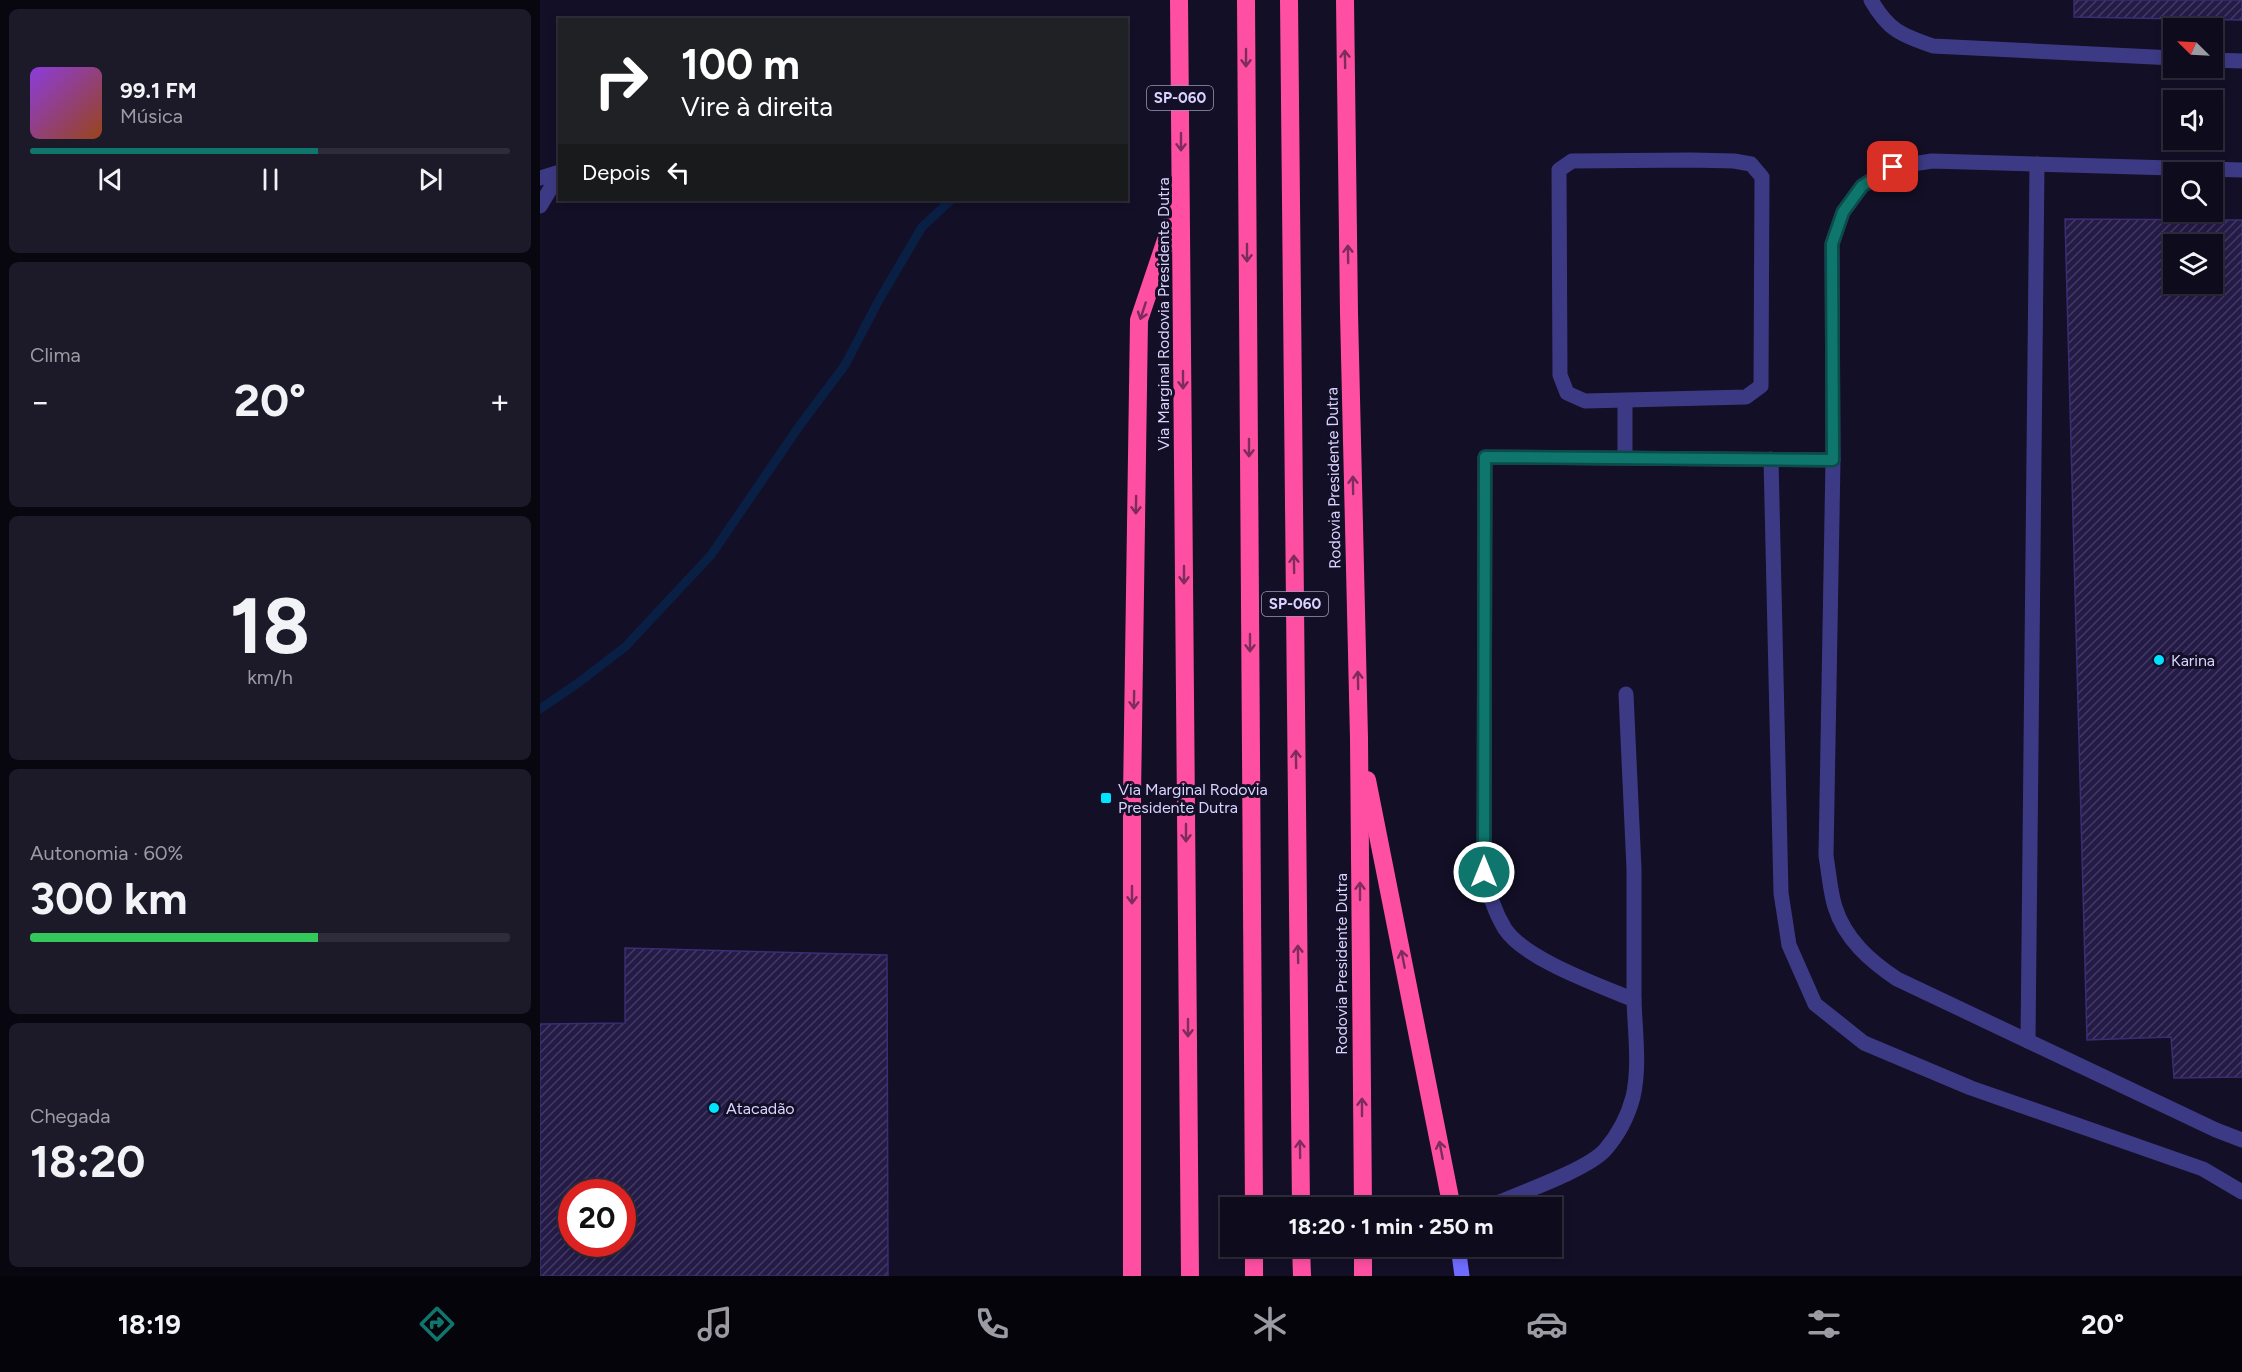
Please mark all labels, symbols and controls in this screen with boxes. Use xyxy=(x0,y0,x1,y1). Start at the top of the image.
north arrow xyxy=(2163,18,2223,78)
map controls xyxy=(2163,18,2223,294)
text: 100 m xyxy=(681,39,800,90)
icon: right xyxy=(582,42,660,120)
one-way arrow xyxy=(1240,48,1252,68)
one-way arrow xyxy=(1340,50,1351,70)
text: 99.1 FM xyxy=(120,77,197,104)
road number: SP-060 xyxy=(1147,86,1213,110)
text: Vire à direita xyxy=(681,90,833,123)
button: sound xyxy=(2163,90,2223,150)
text: Música xyxy=(120,104,183,128)
one-way arrow xyxy=(1175,132,1187,152)
pin xyxy=(1867,141,1918,192)
icon: arrive xyxy=(1876,150,1909,183)
icon: left xyxy=(662,156,695,189)
text: Depois xyxy=(582,159,650,186)
button: search xyxy=(2163,162,2223,222)
icon: previous xyxy=(94,163,127,196)
icon: pause xyxy=(254,163,287,196)
icon: next xyxy=(414,163,447,196)
street label: Via Marginal Rodovia Presidente Dutra xyxy=(1154,177,1173,451)
button: layers xyxy=(2163,234,2223,294)
one-way arrow xyxy=(1241,243,1253,263)
one-way arrow xyxy=(1342,245,1354,265)
one-way arrow xyxy=(1136,301,1147,320)
text: Clima xyxy=(30,343,81,367)
one-way arrow xyxy=(1177,369,1188,389)
text: 20° xyxy=(234,373,306,427)
text: − xyxy=(30,382,51,421)
text: + xyxy=(489,382,510,421)
street label: Rodovia Presidente Dutra xyxy=(1322,387,1345,569)
one-way arrow xyxy=(1243,438,1255,458)
one-way arrow xyxy=(1347,475,1359,495)
one-way arrow xyxy=(1131,494,1142,514)
one-way arrow xyxy=(1289,555,1300,575)
one-way arrow xyxy=(1178,564,1190,584)
text: 18 xyxy=(230,579,310,673)
road number: SP-060 xyxy=(1262,592,1328,616)
one-way arrow xyxy=(1244,633,1256,653)
place label: Karina xyxy=(2171,651,2215,670)
marker: Karina xyxy=(2152,653,2166,667)
text: km/h xyxy=(247,665,293,689)
one-way arrow xyxy=(1352,670,1364,690)
one-way arrow xyxy=(1128,689,1139,709)
one-way arrow xyxy=(1290,750,1302,770)
place label: Via Marginal Rodovia Presidente Dutra xyxy=(1118,780,1268,817)
marker: Via Marginal Rodovia Presidente Dutra xyxy=(1099,791,1113,805)
one-way arrow xyxy=(1180,822,1192,842)
position arrow xyxy=(1452,840,1516,904)
text: Autonomia · 60% xyxy=(30,841,183,865)
text: 300 km xyxy=(30,871,188,925)
street label: Rodovia Presidente Dutra xyxy=(1332,873,1351,1055)
one-way arrow xyxy=(1354,882,1366,902)
one-way arrow xyxy=(1126,884,1138,904)
one-way arrow xyxy=(1292,945,1304,965)
one-way arrow xyxy=(1397,950,1408,969)
one-way arrow xyxy=(1182,1017,1194,1037)
one-way arrow xyxy=(1356,1098,1368,1118)
place label: Atacadão xyxy=(726,1099,795,1118)
marker: Atacadão xyxy=(707,1101,721,1115)
text: Chegada xyxy=(30,1104,110,1128)
text: 18:20 xyxy=(30,1134,145,1188)
one-way arrow xyxy=(1294,1140,1306,1160)
one-way arrow xyxy=(1435,1141,1446,1160)
speed limit sign: 20 xyxy=(558,1179,636,1257)
text: 18:20 · 1 min · 250 m xyxy=(1289,1213,1493,1240)
icon: directions xyxy=(416,1303,458,1345)
icon: music xyxy=(694,1303,736,1345)
icon: phone xyxy=(971,1303,1013,1345)
icon: climate xyxy=(1249,1303,1291,1345)
icon: car xyxy=(1526,1303,1568,1345)
icon: filters xyxy=(1803,1303,1845,1345)
text: 18:19 xyxy=(118,1308,181,1341)
text: 20° xyxy=(2081,1308,2124,1341)

